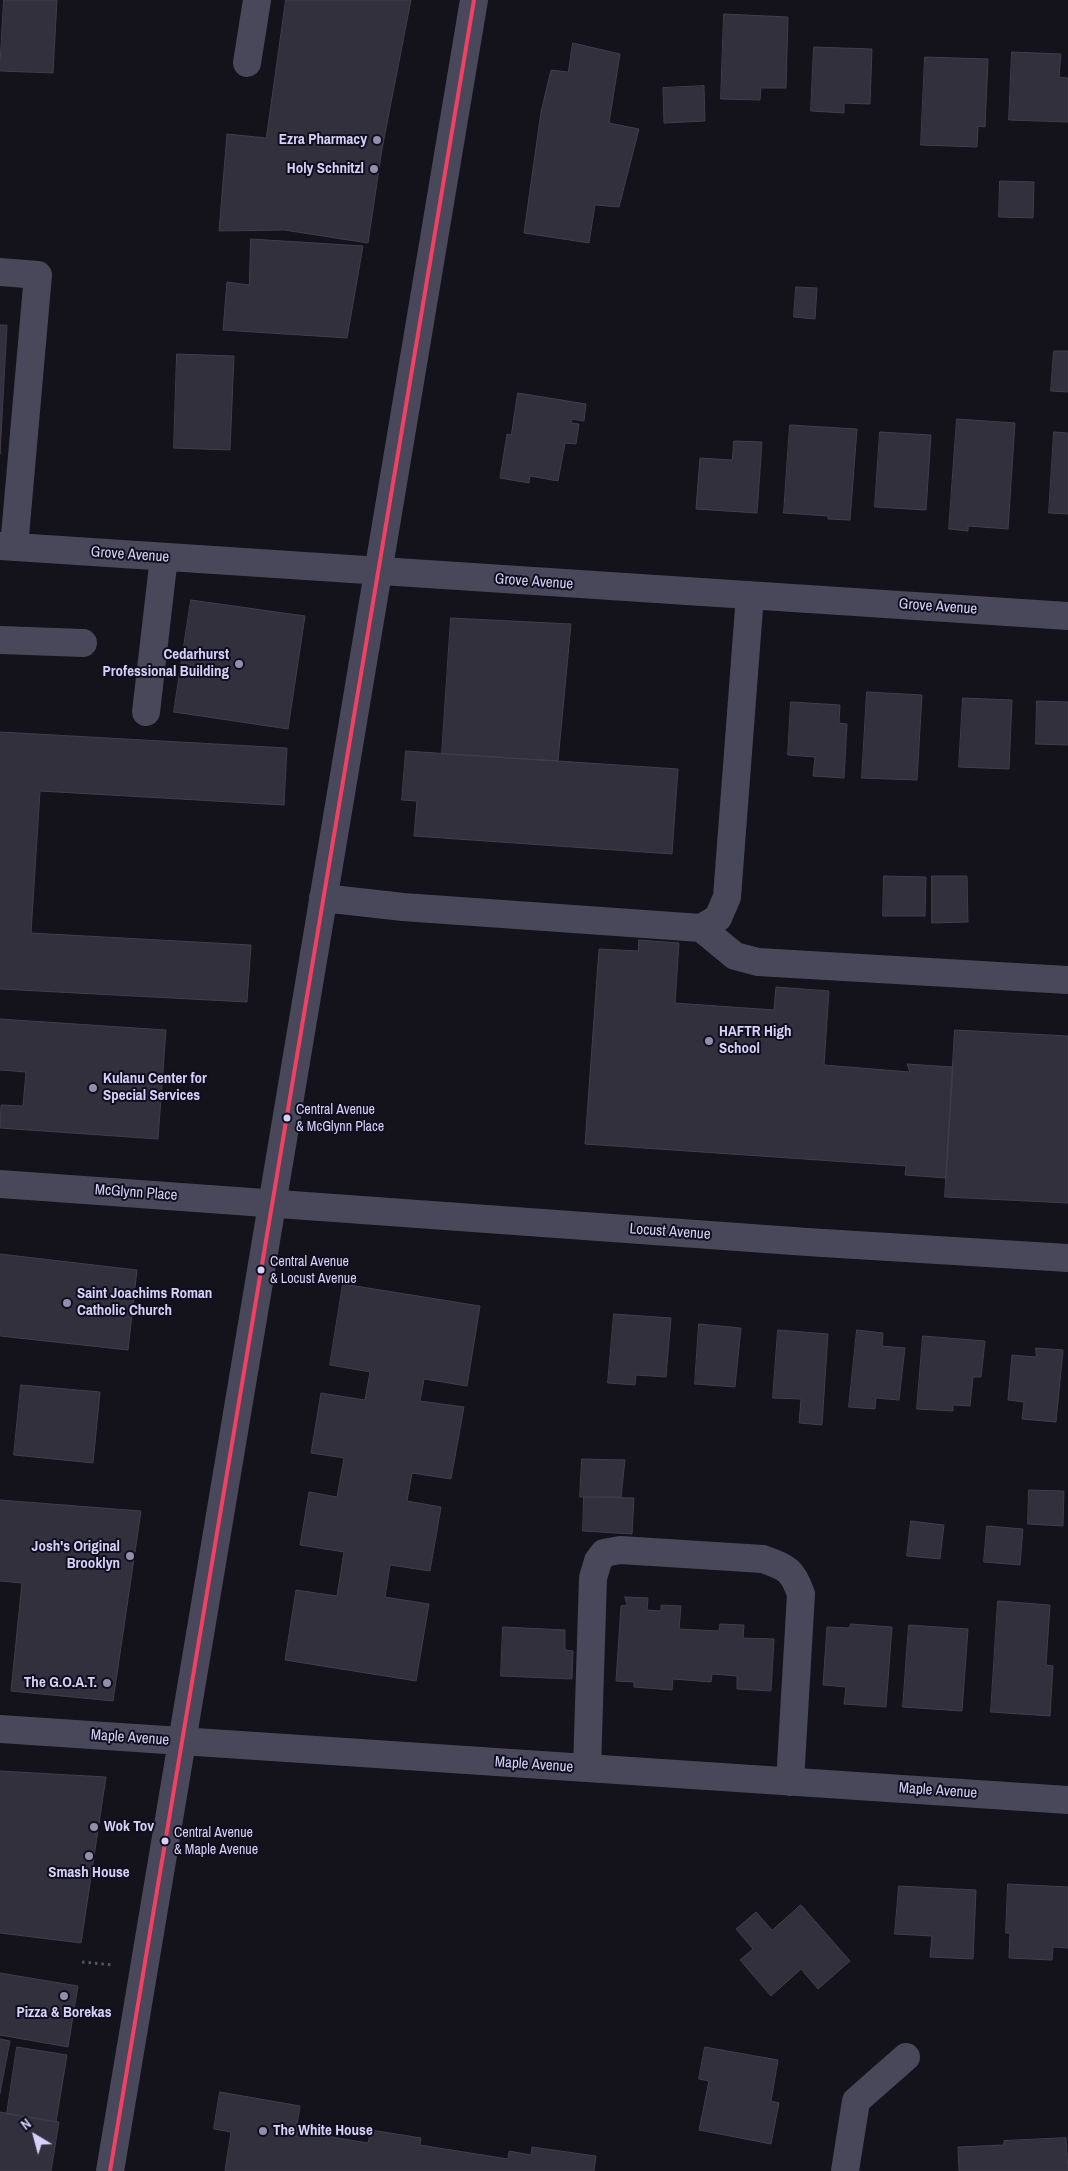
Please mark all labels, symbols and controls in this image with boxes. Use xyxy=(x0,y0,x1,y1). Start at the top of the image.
place label: Ezra Pharmacy xyxy=(279,131,367,149)
marker: Ezra Pharmacy xyxy=(371,134,383,146)
place label: Holy Schnitzl xyxy=(287,160,364,178)
marker: Holy Schnitzl xyxy=(368,163,380,175)
street label: Grove Avenue xyxy=(90,543,170,567)
street label: Grove Avenue xyxy=(494,570,574,594)
street label: Grove Avenue xyxy=(898,595,978,619)
place label: Cedarhurst Professional Building xyxy=(103,646,229,681)
marker: Cedarhurst Professional Building xyxy=(233,658,245,670)
place label: HAFTR High School xyxy=(719,1023,791,1058)
marker: HAFTR High School xyxy=(703,1035,715,1047)
place label: Kulanu Center for Special Services xyxy=(103,1070,207,1105)
marker: Kulanu Center for Special Services xyxy=(87,1082,99,1094)
place label: Central Avenue & McGlynn Place xyxy=(296,1102,384,1134)
marker: Central Avenue & McGlynn Place xyxy=(282,1113,292,1123)
street label: McGlynn Place xyxy=(94,1181,178,1205)
street label: Locust Avenue xyxy=(629,1220,711,1244)
place label: Central Avenue & Locust Avenue xyxy=(270,1254,357,1286)
marker: Central Avenue & Locust Avenue xyxy=(256,1265,266,1275)
place label: Saint Joachims Roman Catholic Church xyxy=(77,1285,212,1320)
marker: Saint Joachims Roman Catholic Church xyxy=(61,1297,73,1309)
place label: Josh's Original Brooklyn xyxy=(32,1538,120,1573)
marker: Josh's Original Brooklyn xyxy=(124,1550,136,1562)
place label: The G.O.A.T. xyxy=(24,1674,97,1692)
marker: The G.O.A.T. xyxy=(101,1677,113,1689)
street label: Maple Avenue xyxy=(90,1726,170,1750)
street label: Maple Avenue xyxy=(494,1753,574,1777)
street label: Maple Avenue xyxy=(898,1779,978,1803)
place label: Wok Tov xyxy=(104,1818,154,1836)
marker: Wok Tov xyxy=(88,1821,100,1833)
place label: Central Avenue & Maple Avenue xyxy=(174,1825,258,1858)
marker: Central Avenue & Maple Avenue xyxy=(160,1836,170,1846)
marker: Smash House xyxy=(83,1850,95,1862)
place label: Smash House xyxy=(48,1864,130,1882)
marker: Pizza & Borekas xyxy=(58,1990,70,2002)
place label: Pizza & Borekas xyxy=(16,2004,112,2022)
north arrow xyxy=(10,2111,60,2161)
text: N xyxy=(17,2114,35,2134)
place label: The White House xyxy=(273,2122,373,2140)
marker: The White House xyxy=(257,2125,269,2137)

